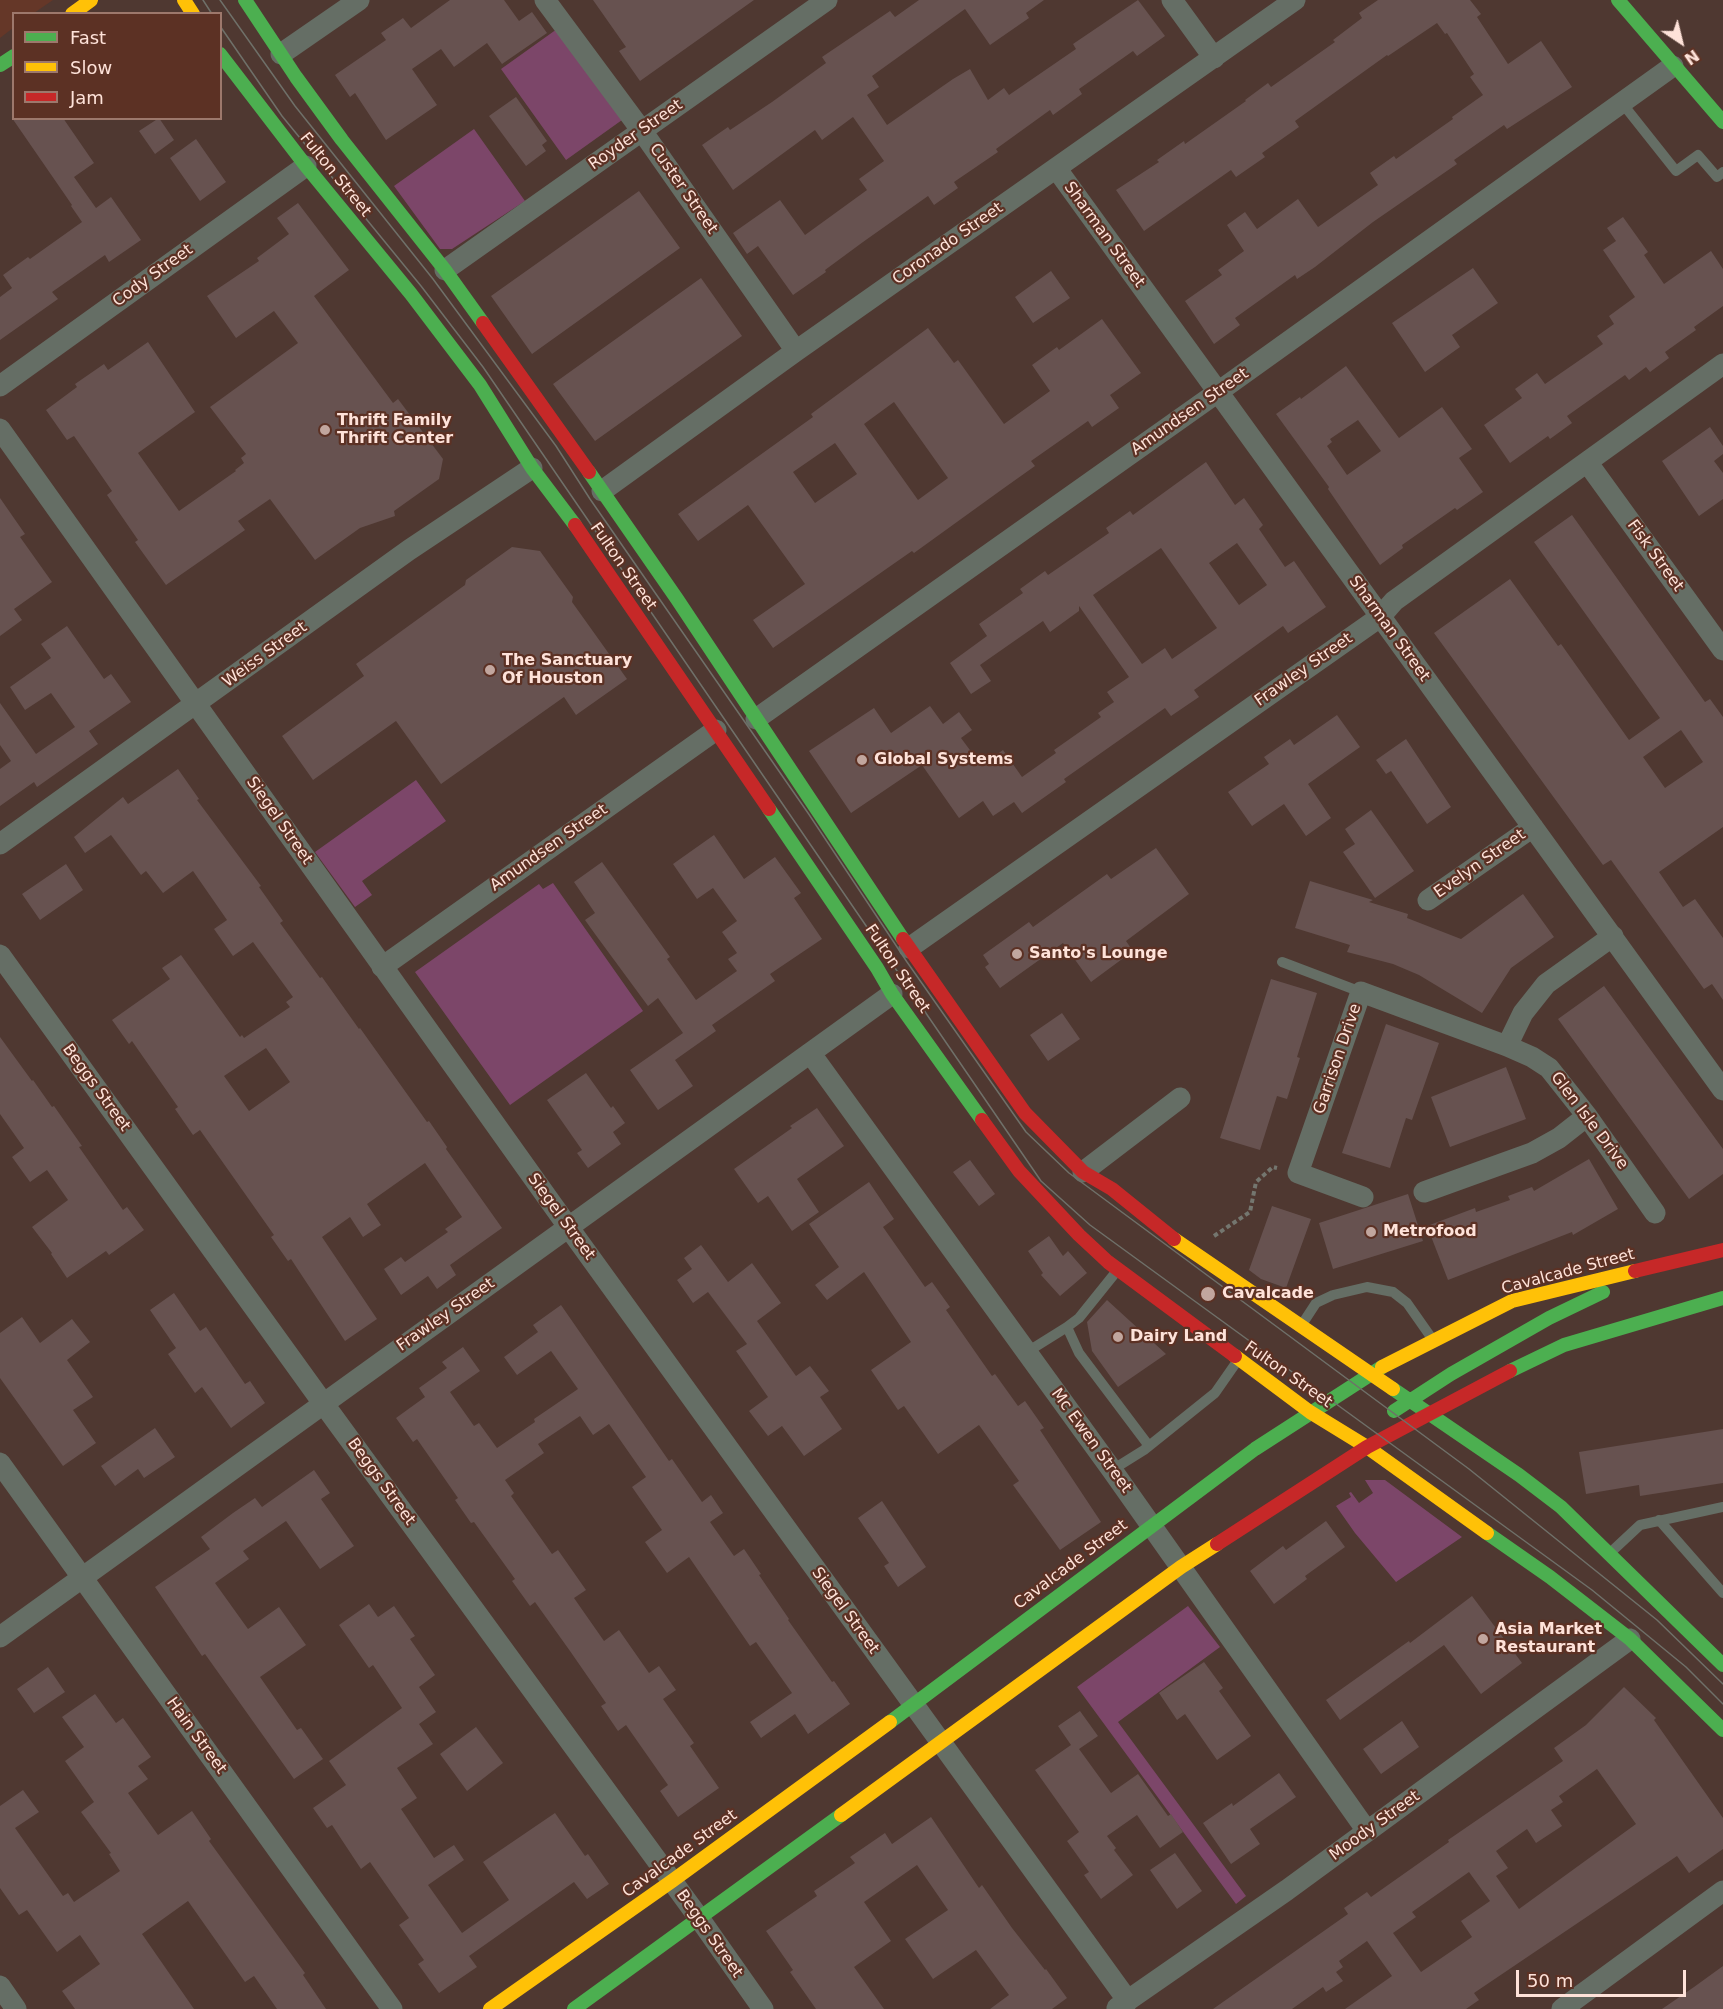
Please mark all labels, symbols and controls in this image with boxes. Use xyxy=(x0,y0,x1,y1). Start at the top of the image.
legend xyxy=(12,12,222,120)
north arrow xyxy=(1651,12,1711,72)
text: Fast xyxy=(70,27,106,48)
text: N xyxy=(1681,46,1703,69)
text: Slow xyxy=(70,57,112,78)
text: Jam xyxy=(70,87,104,108)
street label: Royder Street xyxy=(585,96,687,174)
street label: Fulton Street xyxy=(295,129,375,221)
street label: Custer Street xyxy=(645,140,721,238)
street label: Sharman Street xyxy=(1059,179,1149,291)
street label: Coronado Street xyxy=(889,199,1007,289)
street label: Cody Street xyxy=(109,241,197,311)
street label: Amundsen Street xyxy=(1128,364,1252,460)
place label: Thrift Family Thrift Center xyxy=(337,411,453,449)
marker: Thrift Family Thrift Center xyxy=(318,423,332,437)
street label: Fisk Street xyxy=(1623,516,1687,596)
street label: Fulton Street xyxy=(586,519,660,615)
street label: Sharman Street xyxy=(1344,573,1434,685)
street label: Weiss Street xyxy=(219,618,311,692)
street label: Frawley Street xyxy=(1251,629,1357,711)
place label: The Sanctuary Of Houston xyxy=(502,651,632,689)
marker: The Sanctuary Of Houston xyxy=(483,663,497,677)
place label: Global Systems xyxy=(874,750,1013,770)
marker: Global Systems xyxy=(855,753,869,767)
street label: Siegel Street xyxy=(242,773,316,869)
street label: Amundsen Street xyxy=(487,800,611,896)
street label: Evelyn Street xyxy=(1431,825,1529,903)
street label: Fulton Street xyxy=(860,921,934,1017)
place label: Santo's Lounge xyxy=(1029,944,1168,964)
marker: Santo's Lounge xyxy=(1010,947,1024,961)
street label: Garrison Drive xyxy=(1310,1001,1366,1117)
street label: Beggs Street xyxy=(58,1041,134,1135)
street label: Glen Isle Drive xyxy=(1546,1069,1632,1173)
street label: Siegel Street xyxy=(523,1170,599,1264)
place label: Metrofood xyxy=(1383,1222,1477,1242)
marker: Metrofood xyxy=(1364,1225,1378,1239)
street label: Cavalcade Street xyxy=(1499,1245,1637,1299)
street label: Frawley Street xyxy=(393,1274,499,1356)
place label: Cavalcade xyxy=(1222,1284,1314,1304)
marker: Cavalcade xyxy=(1199,1285,1217,1303)
place label: Dairy Land xyxy=(1130,1327,1227,1347)
marker: Dairy Land xyxy=(1111,1330,1125,1344)
street label: Fulton Street xyxy=(1240,1338,1336,1412)
street label: Mc Ewen Street xyxy=(1047,1385,1135,1497)
street label: Beggs Street xyxy=(343,1435,419,1529)
street label: Cavalcade Street xyxy=(1011,1516,1131,1614)
street label: Siegel Street xyxy=(807,1564,883,1658)
place label: Asia Market Restaurant xyxy=(1495,1620,1602,1658)
marker: Asia Market Restaurant xyxy=(1476,1632,1490,1646)
street label: Hain Street xyxy=(162,1694,230,1778)
street label: Moody Street xyxy=(1326,1787,1424,1865)
street label: Cavalcade Street xyxy=(619,1806,741,1902)
street label: Beggs Street xyxy=(672,1886,746,1982)
scale bar xyxy=(1519,1958,1688,1996)
text: 50 m xyxy=(1527,1970,1573,1991)

